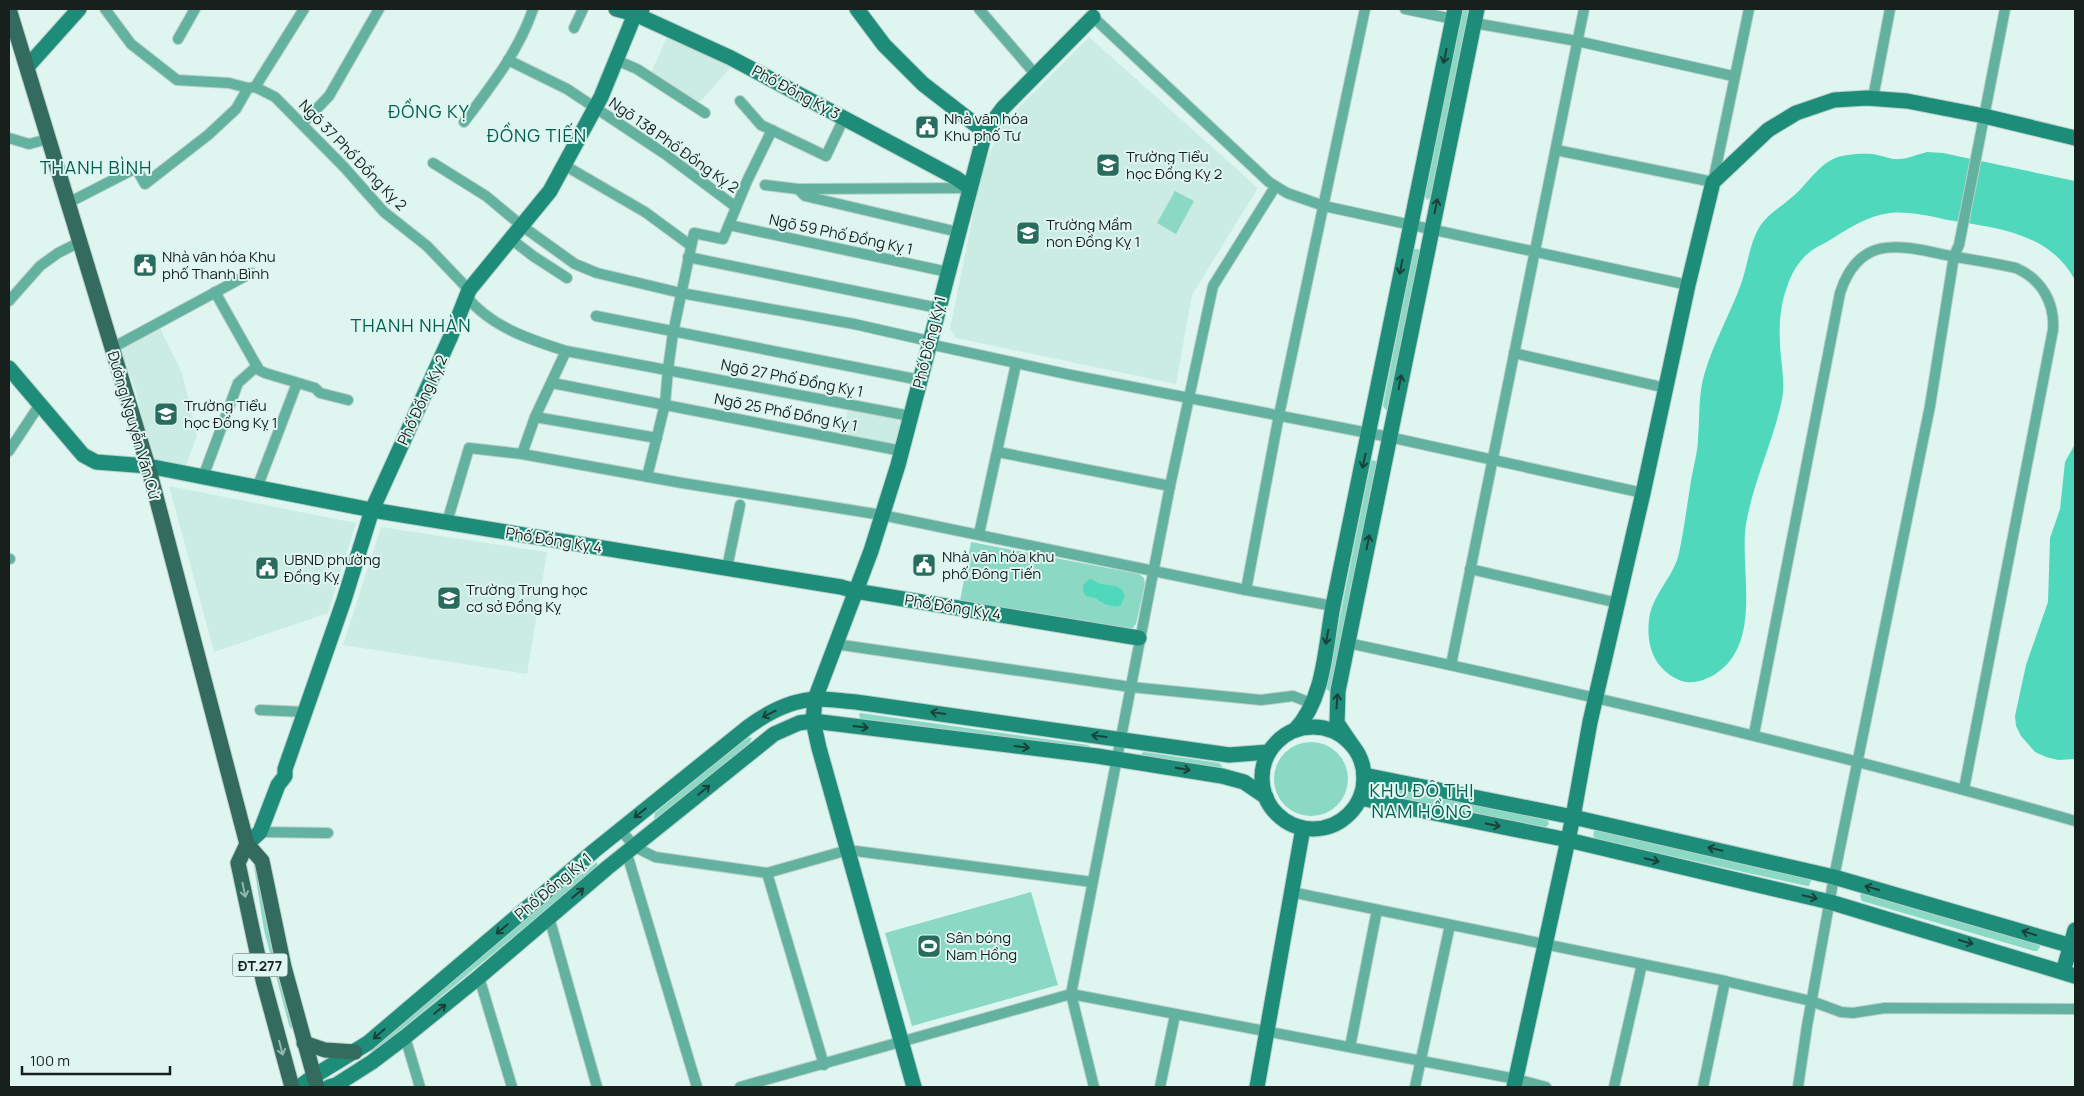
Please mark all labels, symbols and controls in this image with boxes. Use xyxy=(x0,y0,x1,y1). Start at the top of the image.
one-way arrow xyxy=(1439,48,1449,64)
street label: Phố Đồng Kỵ 3 xyxy=(748,60,844,124)
street label: Ngõ 138 Phố Đồng Kỵ 2 xyxy=(605,92,743,198)
street label: Ngõ 37 Phố Đồng Kỵ 2 xyxy=(294,95,412,215)
district label: ĐỒNG KỴ xyxy=(388,98,470,123)
place label: Nhà văn hóa Khu phố Tư xyxy=(944,108,1028,146)
public building icon: Nhà văn hóa Khu phố Tư xyxy=(914,114,940,140)
district label: ĐỒNG TIẾN xyxy=(487,122,587,147)
place label: Trường Tiểu học Đồng Kỵ 2 xyxy=(1126,146,1222,184)
school or university icon: Trường Tiểu học Đồng Kỵ 2 xyxy=(1095,152,1121,178)
district label: THANH BÌNH xyxy=(40,155,152,179)
one-way arrow xyxy=(1432,198,1441,214)
street label: Ngõ 59 Phố Đồng Kỵ 1 xyxy=(767,209,915,259)
place label: Trường Mầm non Đồng Kỵ 1 xyxy=(1046,214,1140,252)
school or university icon: Trường Mầm non Đồng Kỵ 1 xyxy=(1015,220,1041,246)
place label: Nhà văn hóa Khu phố Thanh Bình xyxy=(162,246,276,284)
public building icon: Nhà văn hóa Khu phố Thanh Bình xyxy=(132,252,158,278)
one-way arrow xyxy=(1396,259,1406,275)
street label: Phố Đồng Kỵ 1 xyxy=(907,294,951,390)
district label: THANH NHÀN xyxy=(350,313,472,337)
street label: Đường Nguyễn Văn Cừ xyxy=(103,348,166,503)
street label: Phố Đồng Kỵ 2 xyxy=(392,352,452,448)
street label: Ngõ 27 Phố Đồng Kỵ 1 xyxy=(719,354,865,402)
one-way arrow xyxy=(1396,375,1405,391)
street label: Ngõ 25 Phố Đồng Kỵ 1 xyxy=(712,388,860,436)
place label: Trường Tiểu học Đồng Kỵ 1 xyxy=(184,395,278,433)
school or university icon: Trường Tiểu học Đồng Kỵ 1 xyxy=(153,401,179,427)
one-way arrow xyxy=(1358,452,1368,468)
street label: Phố Đồng Kỵ 4 xyxy=(504,522,604,558)
one-way arrow xyxy=(1364,534,1373,550)
place label: Nhà văn hóa khu phố Đông Tiến xyxy=(942,546,1054,584)
place label: UBND phường Đồng Kỵ xyxy=(284,549,381,587)
public building icon: Nhà văn hóa khu phố Đông Tiến xyxy=(911,552,937,578)
public building icon: UBND phường Đồng Kỵ xyxy=(254,555,280,581)
place label: Trường Trung học cơ sở Đồng Kỵ xyxy=(466,579,588,617)
school or university icon: Trường Trung học cơ sở Đồng Kỵ xyxy=(436,585,462,611)
street label: Phố Đồng Kỵ 4 xyxy=(903,589,1003,625)
one-way arrow xyxy=(1322,629,1332,645)
one-way arrow xyxy=(1332,693,1341,709)
one-way arrow xyxy=(931,708,947,718)
one-way arrow xyxy=(762,710,777,719)
one-way arrow xyxy=(853,722,869,732)
one-way arrow xyxy=(1092,731,1108,741)
one-way arrow xyxy=(1014,742,1030,752)
one-way arrow xyxy=(1175,765,1191,775)
district label: KHU ĐÔ THỊ NAM HỒNG xyxy=(1369,778,1475,823)
one-way arrow xyxy=(697,785,710,796)
one-way arrow xyxy=(634,808,647,819)
one-way arrow xyxy=(1485,821,1501,831)
one-way arrow xyxy=(1707,844,1723,853)
street label: Phố Đồng Kỵ 1 xyxy=(510,848,596,924)
one-way arrow xyxy=(1643,856,1659,865)
one-way arrow xyxy=(240,882,249,898)
one-way arrow xyxy=(1865,882,1881,892)
one-way arrow xyxy=(571,887,584,898)
one-way arrow xyxy=(1802,893,1818,902)
one-way arrow xyxy=(496,923,509,934)
place label: Sân bóng Nam Hồng xyxy=(946,927,1017,965)
one-way arrow xyxy=(2021,927,2037,937)
sports icon: Sân bóng Nam Hồng xyxy=(916,933,942,959)
one-way arrow xyxy=(1958,937,1974,947)
road number: ĐT.277 xyxy=(232,954,288,976)
one-way arrow xyxy=(433,1003,446,1014)
one-way arrow xyxy=(372,1028,385,1040)
one-way arrow xyxy=(277,1040,287,1056)
scale bar xyxy=(22,1044,170,1076)
text: 100 m xyxy=(30,1050,70,1071)

